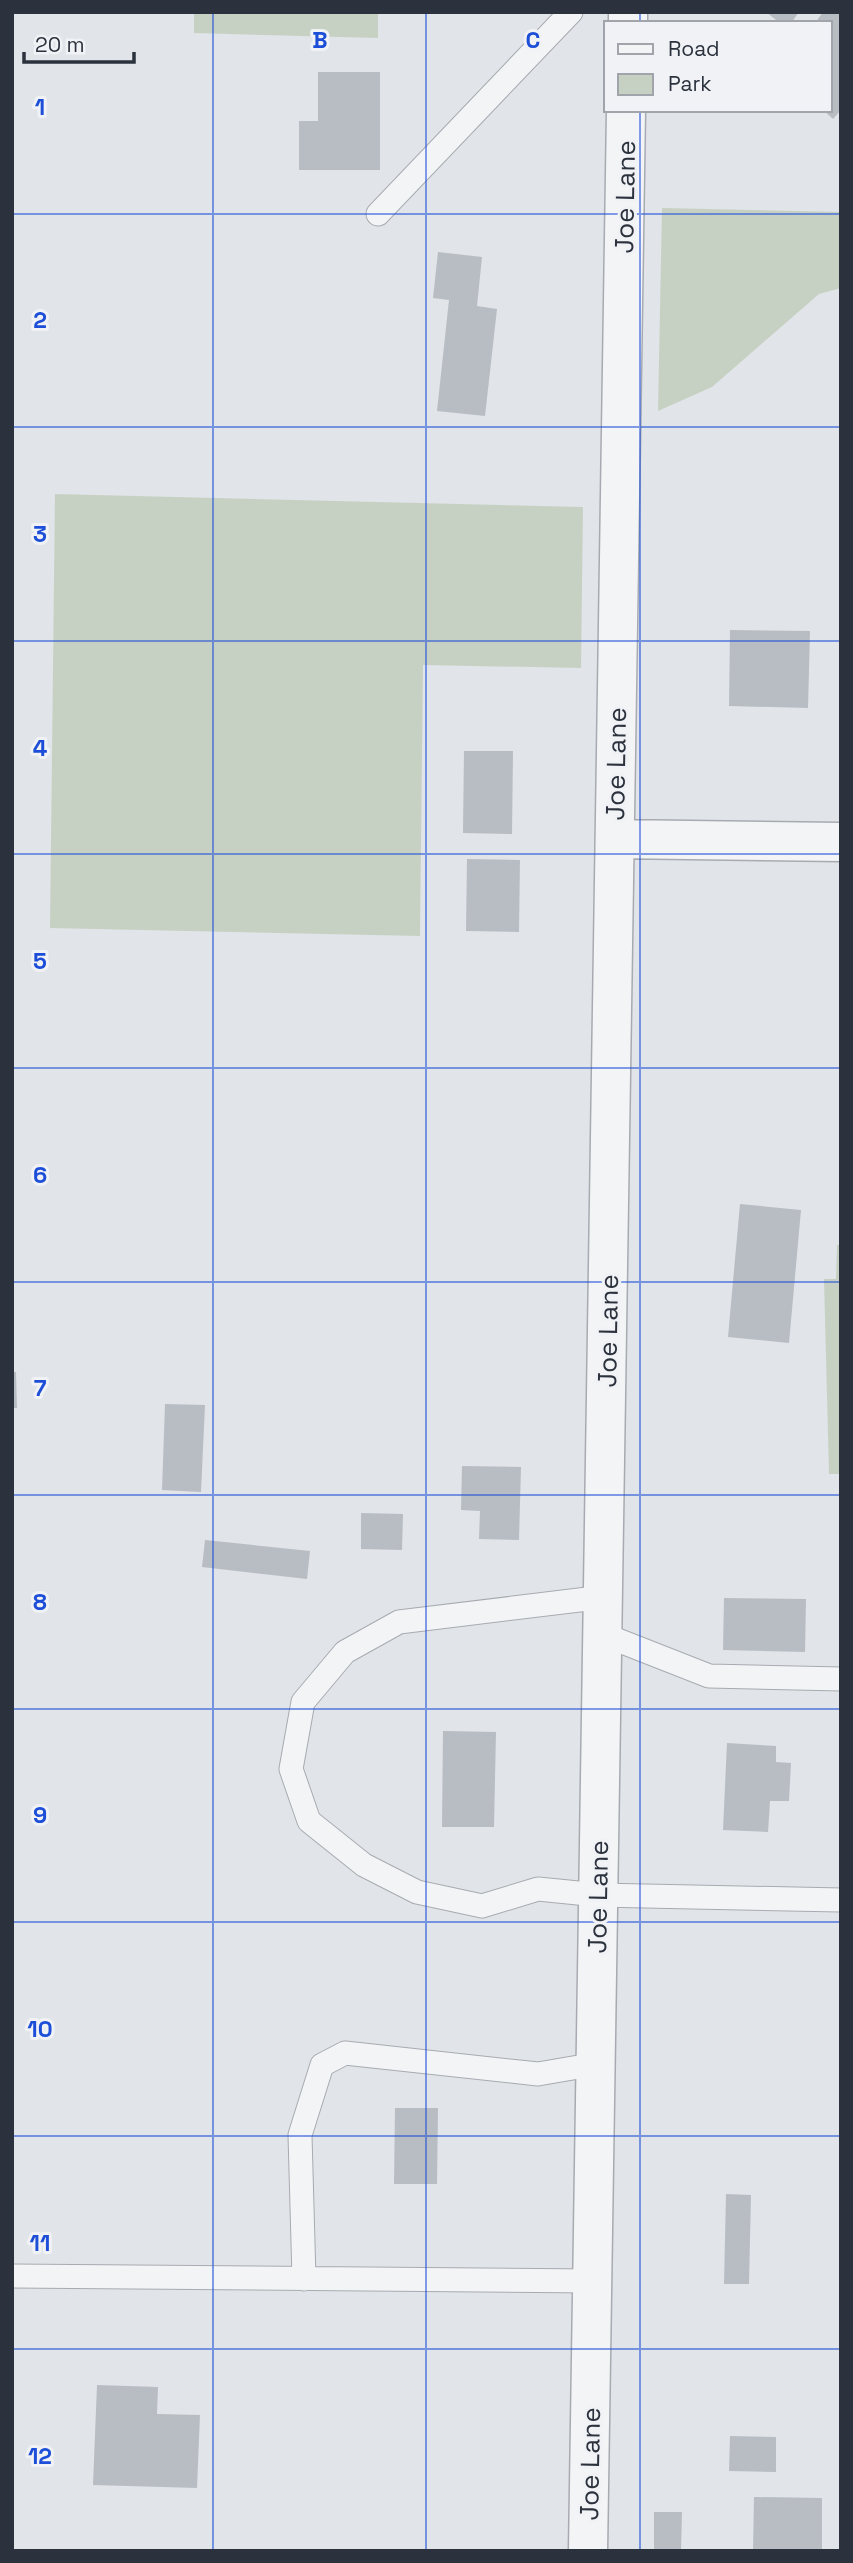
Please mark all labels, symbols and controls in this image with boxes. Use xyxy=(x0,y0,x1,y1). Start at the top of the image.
scale bar xyxy=(24,21,135,65)
legend xyxy=(604,21,832,112)
text: B xyxy=(312,25,328,55)
text: C xyxy=(526,25,540,55)
text: 20 m xyxy=(35,31,85,58)
text: Road xyxy=(668,35,720,62)
text: Park xyxy=(668,70,712,97)
text: 1 xyxy=(35,92,45,122)
street label: Joe Lane xyxy=(607,140,643,254)
text: 2 xyxy=(33,305,47,335)
text: 3 xyxy=(33,519,47,549)
street label: Joe Lane xyxy=(598,707,634,821)
text: 4 xyxy=(33,733,48,763)
text: 5 xyxy=(33,946,47,976)
text: 6 xyxy=(33,1160,47,1190)
street label: Joe Lane xyxy=(590,1274,626,1388)
text: 7 xyxy=(34,1373,47,1403)
text: 8 xyxy=(33,1587,47,1617)
text: 9 xyxy=(33,1800,47,1830)
street label: Joe Lane xyxy=(580,1840,616,1954)
text: 10 xyxy=(27,2014,53,2044)
text: 11 xyxy=(30,2228,50,2258)
street label: Joe Lane xyxy=(572,2407,608,2521)
text: 12 xyxy=(28,2441,52,2471)

